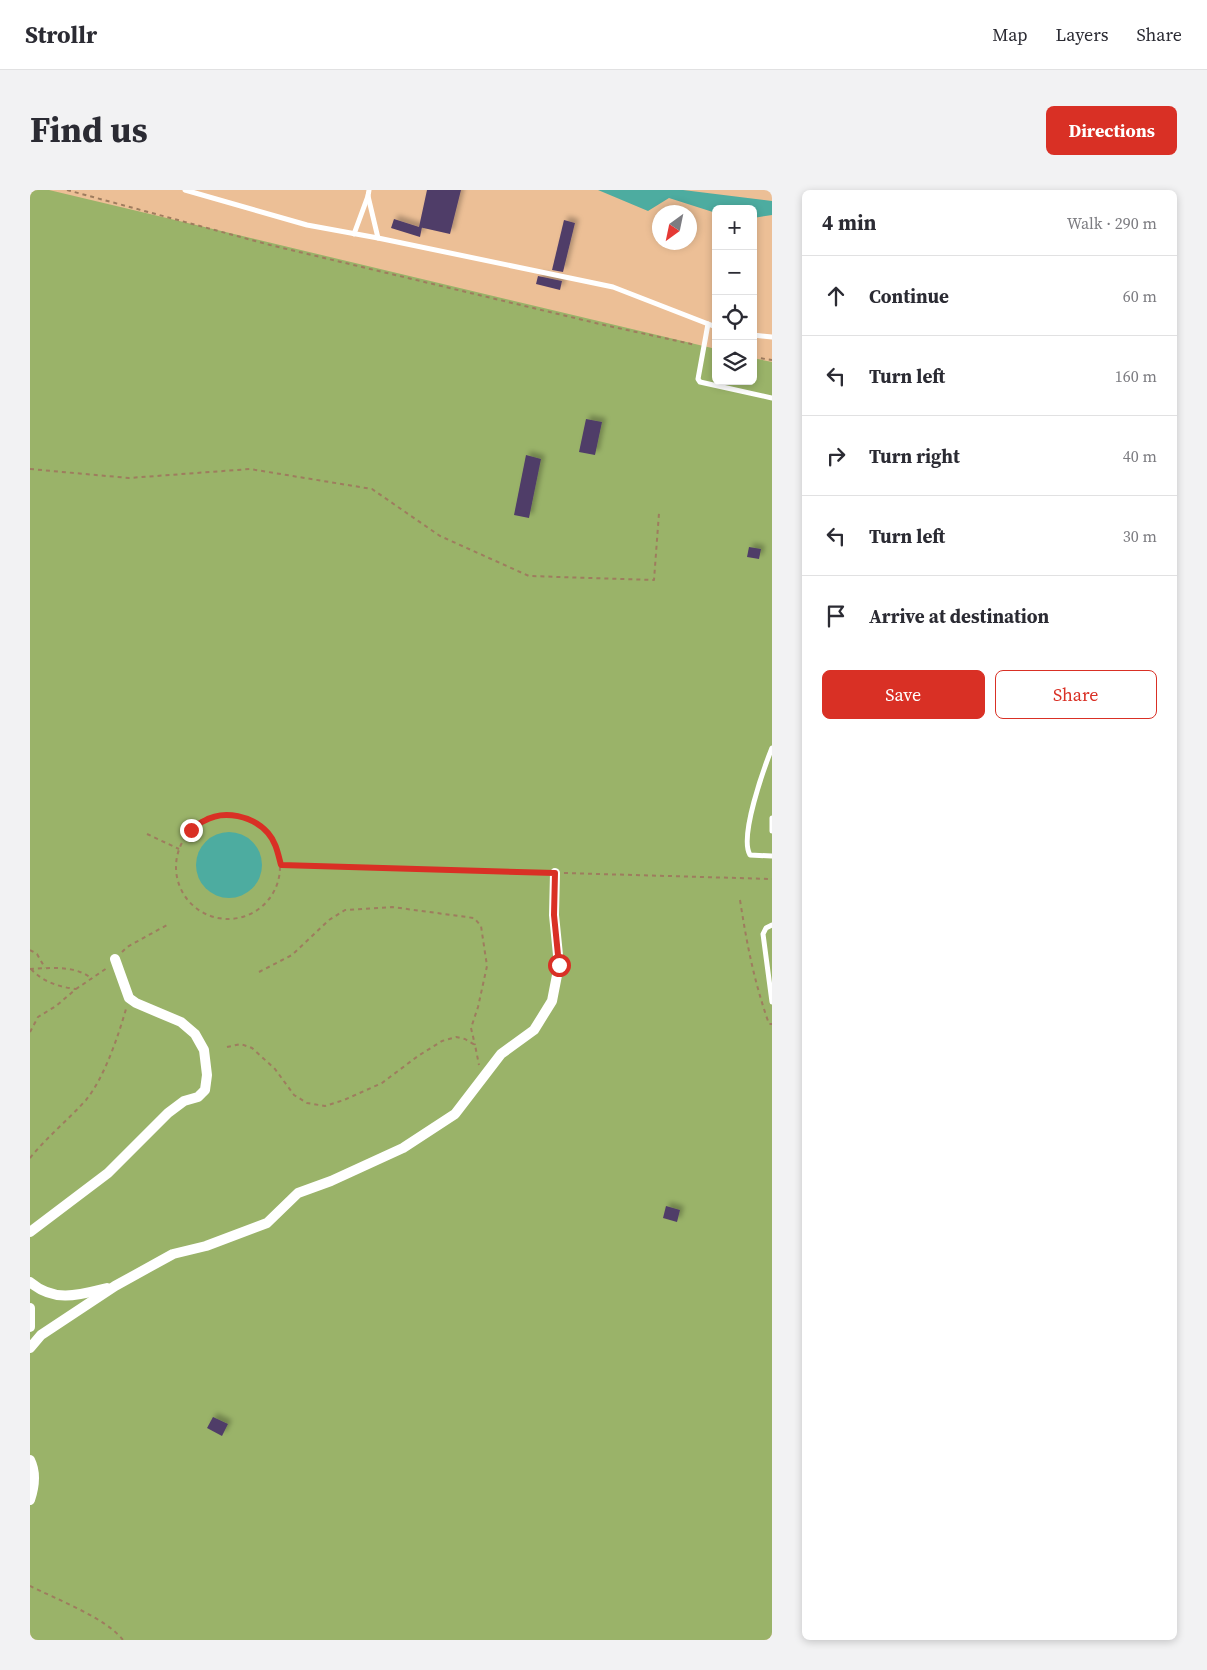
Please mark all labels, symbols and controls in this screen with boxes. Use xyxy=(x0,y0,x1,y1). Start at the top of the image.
text: Strollr xyxy=(25,18,97,51)
text: Map xyxy=(992,22,1027,47)
text: Layers xyxy=(1055,22,1108,47)
text: Share xyxy=(1136,22,1182,47)
text: Find us xyxy=(30,106,148,154)
button: Directions xyxy=(1046,106,1177,155)
north arrow xyxy=(652,205,697,250)
map controls xyxy=(712,205,757,385)
button: + xyxy=(712,205,757,250)
text: 4 min xyxy=(822,208,877,237)
text: Walk · 290 m xyxy=(1067,212,1157,234)
button: − xyxy=(712,250,757,295)
icon: ahead xyxy=(822,282,850,310)
text: Continue xyxy=(869,283,949,309)
text: 60 m xyxy=(1123,285,1157,307)
button: locate xyxy=(712,295,757,340)
button: layers xyxy=(712,340,757,385)
icon: left xyxy=(822,362,850,390)
text: Turn left xyxy=(869,363,945,389)
text: 160 m xyxy=(1115,365,1157,387)
icon: right xyxy=(822,442,850,470)
text: Turn right xyxy=(869,443,960,469)
text: 40 m xyxy=(1123,445,1157,467)
icon: left xyxy=(822,522,850,550)
text: Turn left xyxy=(869,523,945,549)
text: 30 m xyxy=(1123,525,1157,547)
icon: arrive xyxy=(822,602,850,630)
text: Arrive at destination xyxy=(869,603,1049,629)
button: Save xyxy=(822,670,985,719)
button: Share xyxy=(995,670,1157,719)
route end xyxy=(180,819,203,842)
route start xyxy=(548,954,571,977)

